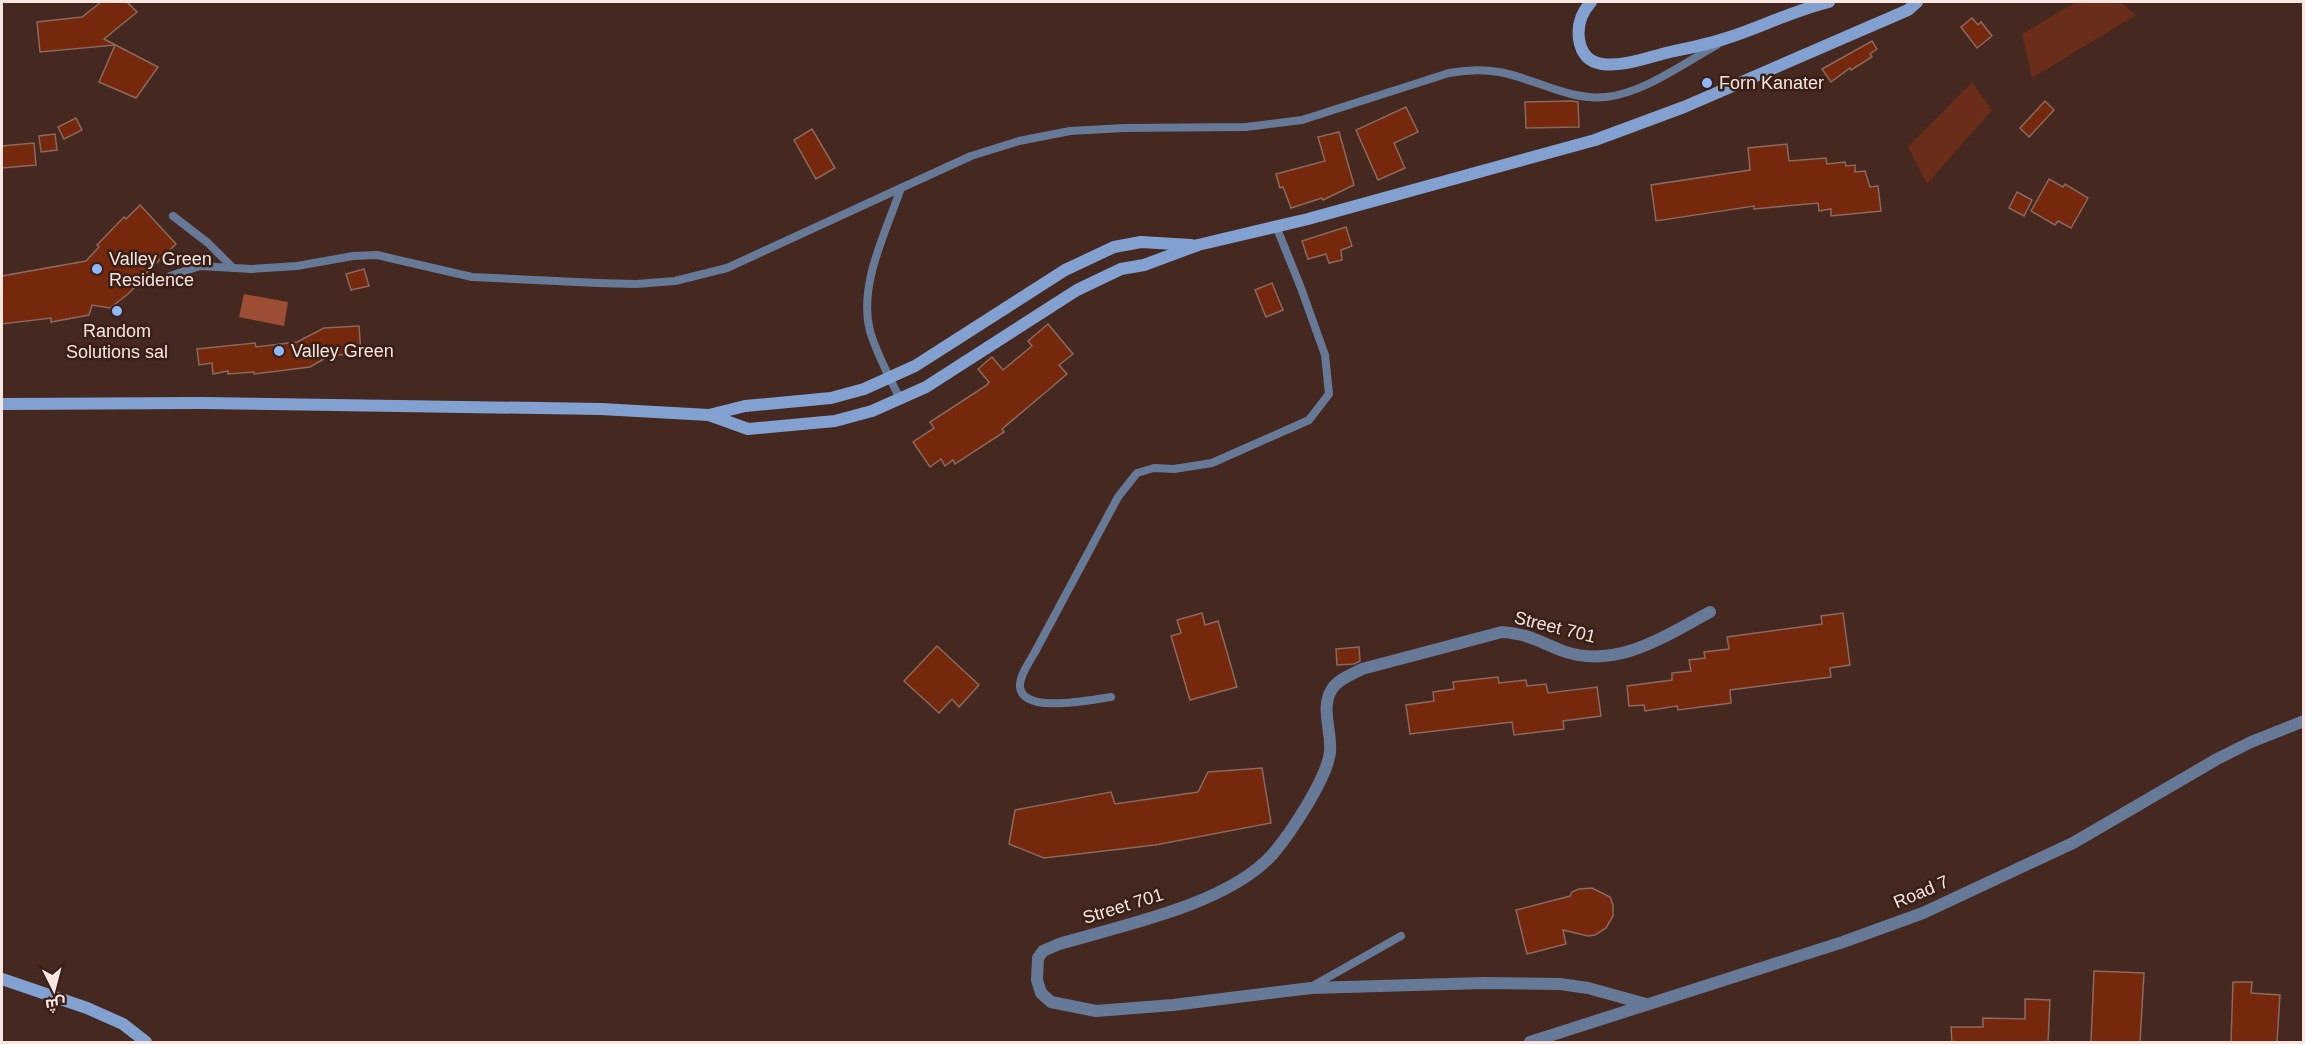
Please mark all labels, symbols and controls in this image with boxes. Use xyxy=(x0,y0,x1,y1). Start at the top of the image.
place label: Forn Kanater xyxy=(1719,73,1824,93)
marker: Forn Kanater xyxy=(1700,76,1714,90)
place label: Valley Green Residence xyxy=(109,249,212,290)
marker: Valley Green Residence xyxy=(90,262,104,276)
marker: Random Solutions sal xyxy=(110,304,124,318)
place label: Random Solutions sal xyxy=(66,321,168,362)
place label: Valley Green xyxy=(291,341,394,361)
marker: Valley Green xyxy=(272,344,286,358)
street label: Street 701 xyxy=(1512,607,1598,647)
street label: Road 7 xyxy=(1890,871,1952,913)
street label: Street 701 xyxy=(1080,884,1166,928)
north arrow xyxy=(24,960,84,1020)
text: ش xyxy=(44,994,67,1014)

